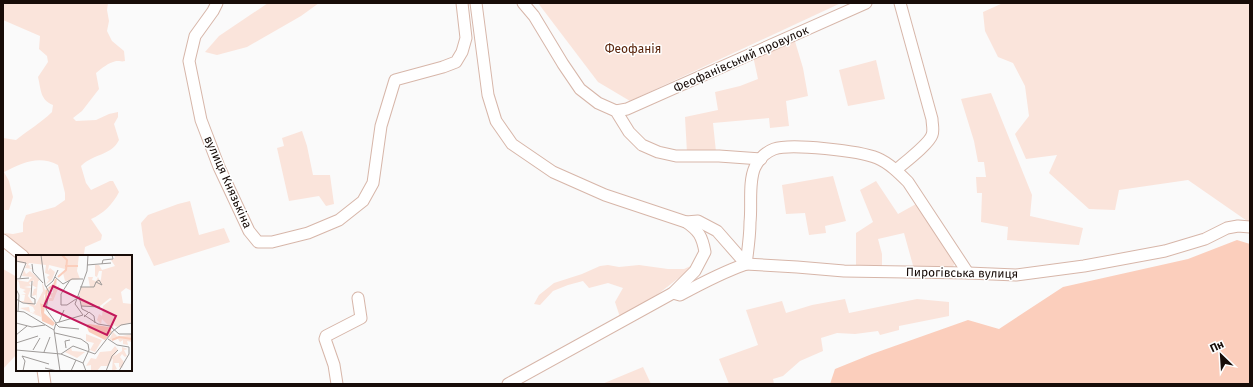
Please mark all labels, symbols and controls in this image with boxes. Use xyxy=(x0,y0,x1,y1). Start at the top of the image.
street label: Феофанівський провулок xyxy=(671,23,811,95)
park label: Феофанія xyxy=(605,42,661,56)
street label: вулиця Князькіна xyxy=(201,134,255,230)
inset map xyxy=(16,255,132,371)
street label: Пирогівська вулиця xyxy=(906,265,1018,281)
north arrow xyxy=(1201,335,1241,375)
text: Пн xyxy=(1208,338,1226,355)

